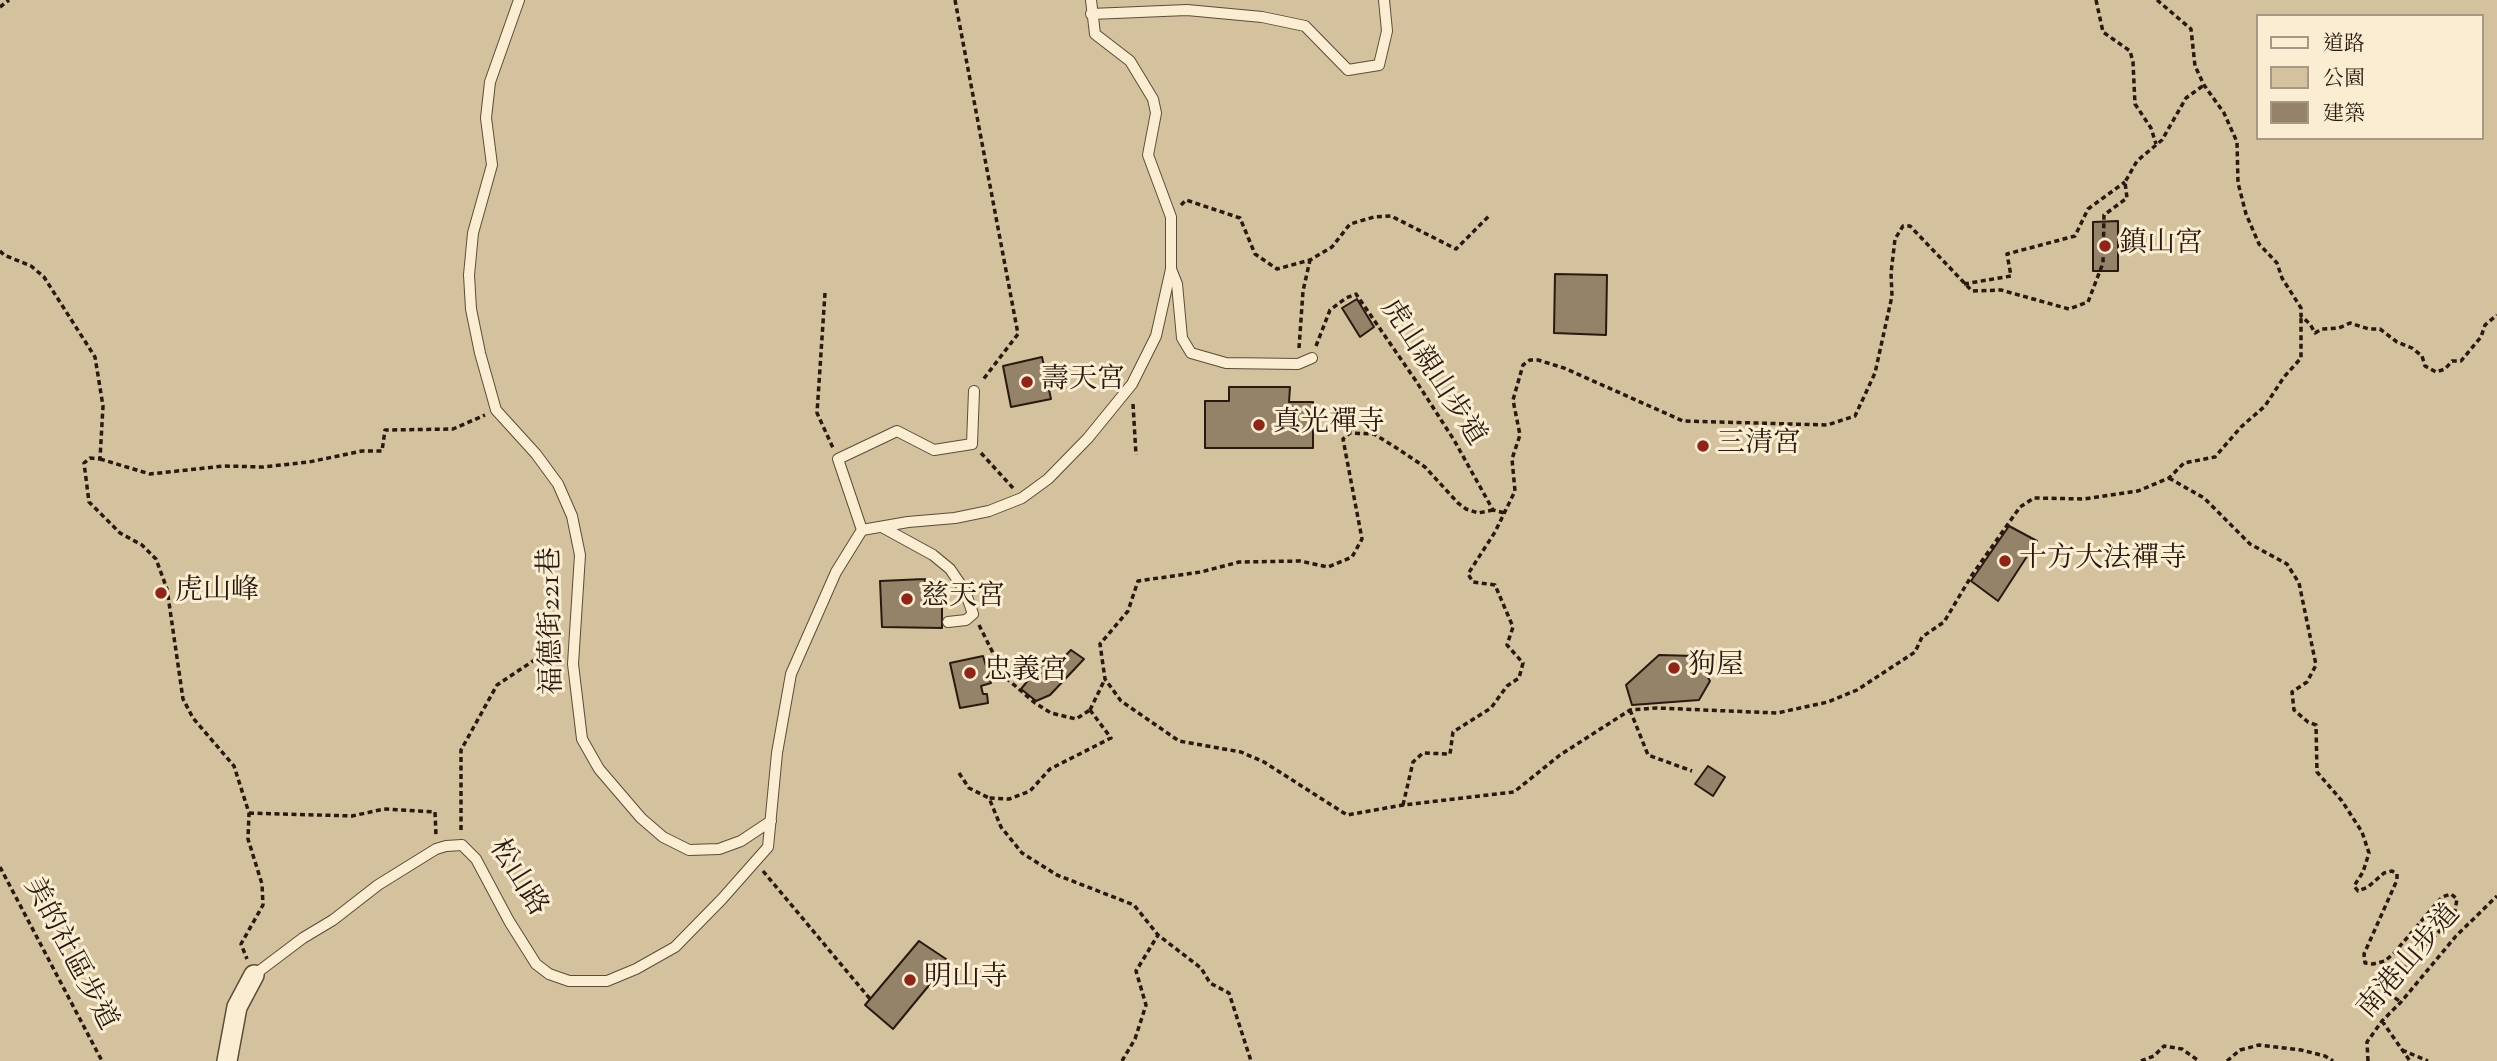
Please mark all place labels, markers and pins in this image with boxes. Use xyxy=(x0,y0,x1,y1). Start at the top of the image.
place label: 鎮山宮 xyxy=(2119,229,2203,263)
marker: 鎮山宮 xyxy=(2097,238,2113,254)
place label: 壽天宮 xyxy=(1041,365,1125,399)
marker: 壽天宮 xyxy=(1019,374,1035,390)
place label: 真光禪寺 xyxy=(1273,408,1385,442)
marker: 真光禪寺 xyxy=(1251,417,1267,433)
place label: 三清宮 xyxy=(1717,429,1801,463)
marker: 三清宮 xyxy=(1695,438,1711,454)
place label: 十方大法禪寺 xyxy=(2019,544,2187,578)
marker: 十方大法禪寺 xyxy=(1997,553,2013,569)
place label: 虎山峰 xyxy=(175,576,259,610)
place label: 慈天宮 xyxy=(921,582,1005,616)
marker: 虎山峰 xyxy=(153,585,169,601)
marker: 慈天宮 xyxy=(899,591,915,607)
place label: 狗屋 xyxy=(1688,651,1744,685)
place label: 忠義宮 xyxy=(984,656,1068,690)
marker: 狗屋 xyxy=(1666,660,1682,676)
marker: 忠義宮 xyxy=(962,665,978,681)
place label: 明山寺 xyxy=(924,963,1008,997)
marker: 明山寺 xyxy=(902,972,918,988)

